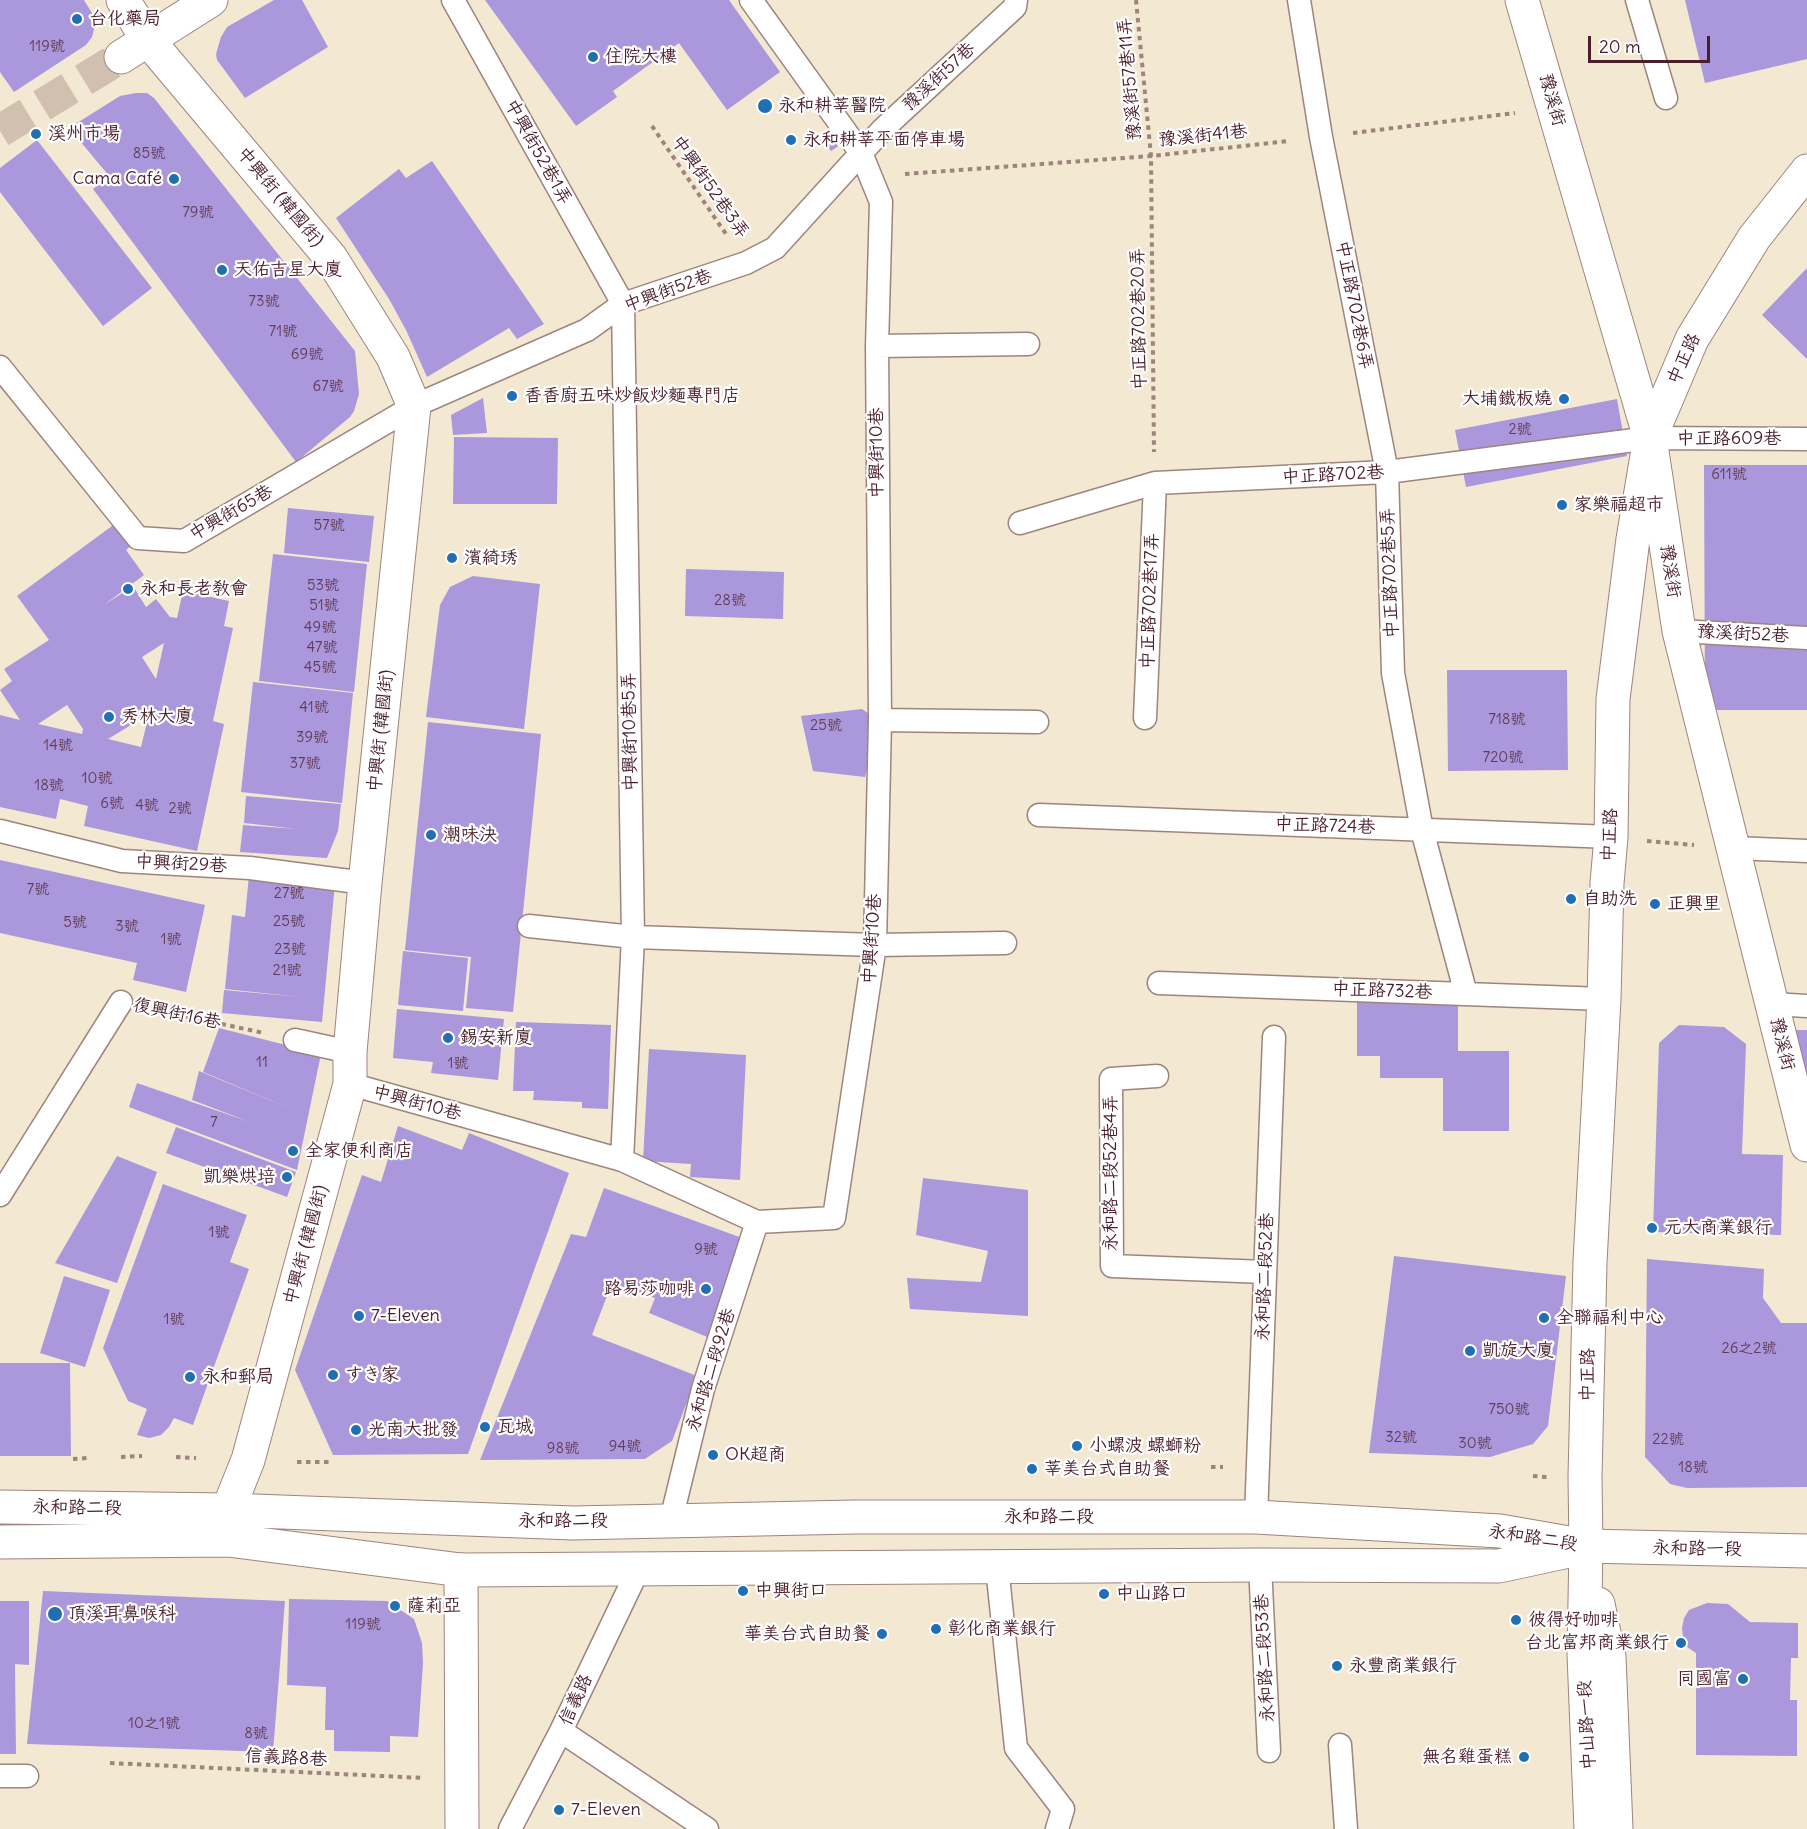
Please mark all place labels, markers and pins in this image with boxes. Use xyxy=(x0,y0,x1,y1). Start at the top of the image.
place label: 台化藥局 xyxy=(89,8,161,30)
marker: 台化藥局 xyxy=(70,12,84,26)
place label: 住院大樓 xyxy=(605,46,677,68)
marker: 住院大樓 xyxy=(586,50,600,64)
place label: 永和耕莘醫院 xyxy=(778,95,886,117)
marker: 永和耕莘醫院 xyxy=(756,97,774,115)
place label: 溪州市場 xyxy=(48,123,120,145)
marker: 溪州市場 xyxy=(29,127,43,141)
place label: 永和耕莘平面停車場 xyxy=(803,129,965,151)
marker: 永和耕莘平面停車場 xyxy=(784,133,798,147)
place label: Cama Café xyxy=(73,168,162,190)
marker: Cama Café xyxy=(167,172,181,186)
place label: 天佑吉星大廈 xyxy=(234,259,342,281)
marker: 天佑吉星大廈 xyxy=(215,263,229,277)
place label: 香香廚五味炒飯炒麵專門店 xyxy=(524,385,740,407)
place label: 大埔鐵板燒 xyxy=(1462,388,1552,410)
marker: 香香廚五味炒飯炒麵專門店 xyxy=(505,389,519,403)
marker: 大埔鐵板燒 xyxy=(1557,392,1571,406)
place label: 家樂福超市 xyxy=(1574,494,1664,516)
marker: 家樂福超市 xyxy=(1555,498,1569,512)
place label: 濱綺琇 xyxy=(464,547,518,569)
marker: 濱綺琇 xyxy=(445,551,459,565)
place label: 永和長老教會 xyxy=(140,578,248,600)
marker: 永和長老教會 xyxy=(121,582,135,596)
place label: 秀林大廈 xyxy=(121,706,193,728)
marker: 秀林大廈 xyxy=(102,710,116,724)
place label: 潮味決 xyxy=(443,824,497,846)
marker: 潮味決 xyxy=(424,828,438,842)
place label: 自助洗 xyxy=(1583,888,1637,910)
marker: 自助洗 xyxy=(1564,892,1578,906)
place label: 正興里 xyxy=(1667,893,1721,915)
marker: 正興里 xyxy=(1648,897,1662,911)
place label: 錫安新廈 xyxy=(460,1027,532,1049)
marker: 錫安新廈 xyxy=(441,1031,455,1045)
place label: 全家便利商店 xyxy=(305,1140,413,1162)
marker: 全家便利商店 xyxy=(286,1144,300,1158)
place label: 凱樂烘培 xyxy=(203,1166,275,1188)
marker: 凱樂烘培 xyxy=(280,1170,294,1184)
place label: 元大商業銀行 xyxy=(1664,1217,1772,1239)
marker: 元大商業銀行 xyxy=(1645,1221,1659,1235)
place label: 路易莎咖啡 xyxy=(604,1278,694,1300)
marker: 路易莎咖啡 xyxy=(699,1282,713,1296)
place label: 7-Eleven xyxy=(371,1305,440,1327)
place label: 全聯福利中心 xyxy=(1556,1307,1664,1329)
marker: 7-Eleven xyxy=(352,1309,366,1323)
marker: 全聯福利中心 xyxy=(1537,1311,1551,1325)
place label: 凱旋大廈 xyxy=(1482,1340,1554,1362)
marker: 凱旋大廈 xyxy=(1463,1344,1477,1358)
place label: すき家 xyxy=(345,1364,399,1386)
place label: 永和郵局 xyxy=(202,1366,274,1388)
marker: すき家 xyxy=(326,1368,340,1382)
marker: 永和郵局 xyxy=(183,1370,197,1384)
place label: 瓦城 xyxy=(497,1416,533,1438)
place label: 光南大批發 xyxy=(368,1419,458,1441)
marker: 瓦城 xyxy=(478,1420,492,1434)
marker: 光南大批發 xyxy=(349,1423,363,1437)
place label: 小螺波 螺螄粉 xyxy=(1089,1435,1201,1457)
marker: 小螺波 螺螄粉 xyxy=(1070,1439,1084,1453)
place label: OK超商 xyxy=(725,1444,786,1466)
marker: OK超商 xyxy=(706,1448,720,1462)
place label: 莘美台式自助餐 xyxy=(1044,1458,1170,1480)
marker: 莘美台式自助餐 xyxy=(1025,1462,1039,1476)
place label: 中興街口 xyxy=(755,1580,827,1602)
place label: 中山路口 xyxy=(1116,1583,1188,1605)
marker: 中興街口 xyxy=(736,1584,750,1598)
marker: 中山路口 xyxy=(1097,1587,1111,1601)
place label: 薩莉亞 xyxy=(407,1595,461,1617)
marker: 薩莉亞 xyxy=(388,1599,402,1613)
place label: 頂溪耳鼻喉科 xyxy=(68,1603,176,1625)
marker: 頂溪耳鼻喉科 xyxy=(46,1605,64,1623)
place label: 彼得好咖啡 xyxy=(1528,1609,1618,1631)
marker: 彼得好咖啡 xyxy=(1509,1613,1523,1627)
place label: 彰化商業銀行 xyxy=(948,1618,1056,1640)
marker: 彰化商業銀行 xyxy=(929,1622,943,1636)
place label: 華美台式自助餐 xyxy=(744,1623,870,1645)
marker: 華美台式自助餐 xyxy=(875,1627,889,1641)
place label: 台北富邦商業銀行 xyxy=(1525,1632,1669,1654)
marker: 台北富邦商業銀行 xyxy=(1674,1636,1688,1650)
place label: 永豐商業銀行 xyxy=(1349,1655,1457,1677)
marker: 永豐商業銀行 xyxy=(1330,1659,1344,1673)
place label: 同國富 xyxy=(1677,1668,1731,1690)
marker: 同國富 xyxy=(1736,1672,1750,1686)
place label: 無名雞蛋糕 xyxy=(1422,1746,1512,1768)
marker: 無名雞蛋糕 xyxy=(1517,1750,1531,1764)
place label: 7-Εleven xyxy=(571,1799,641,1821)
marker: 7-Εleven xyxy=(552,1803,566,1817)

